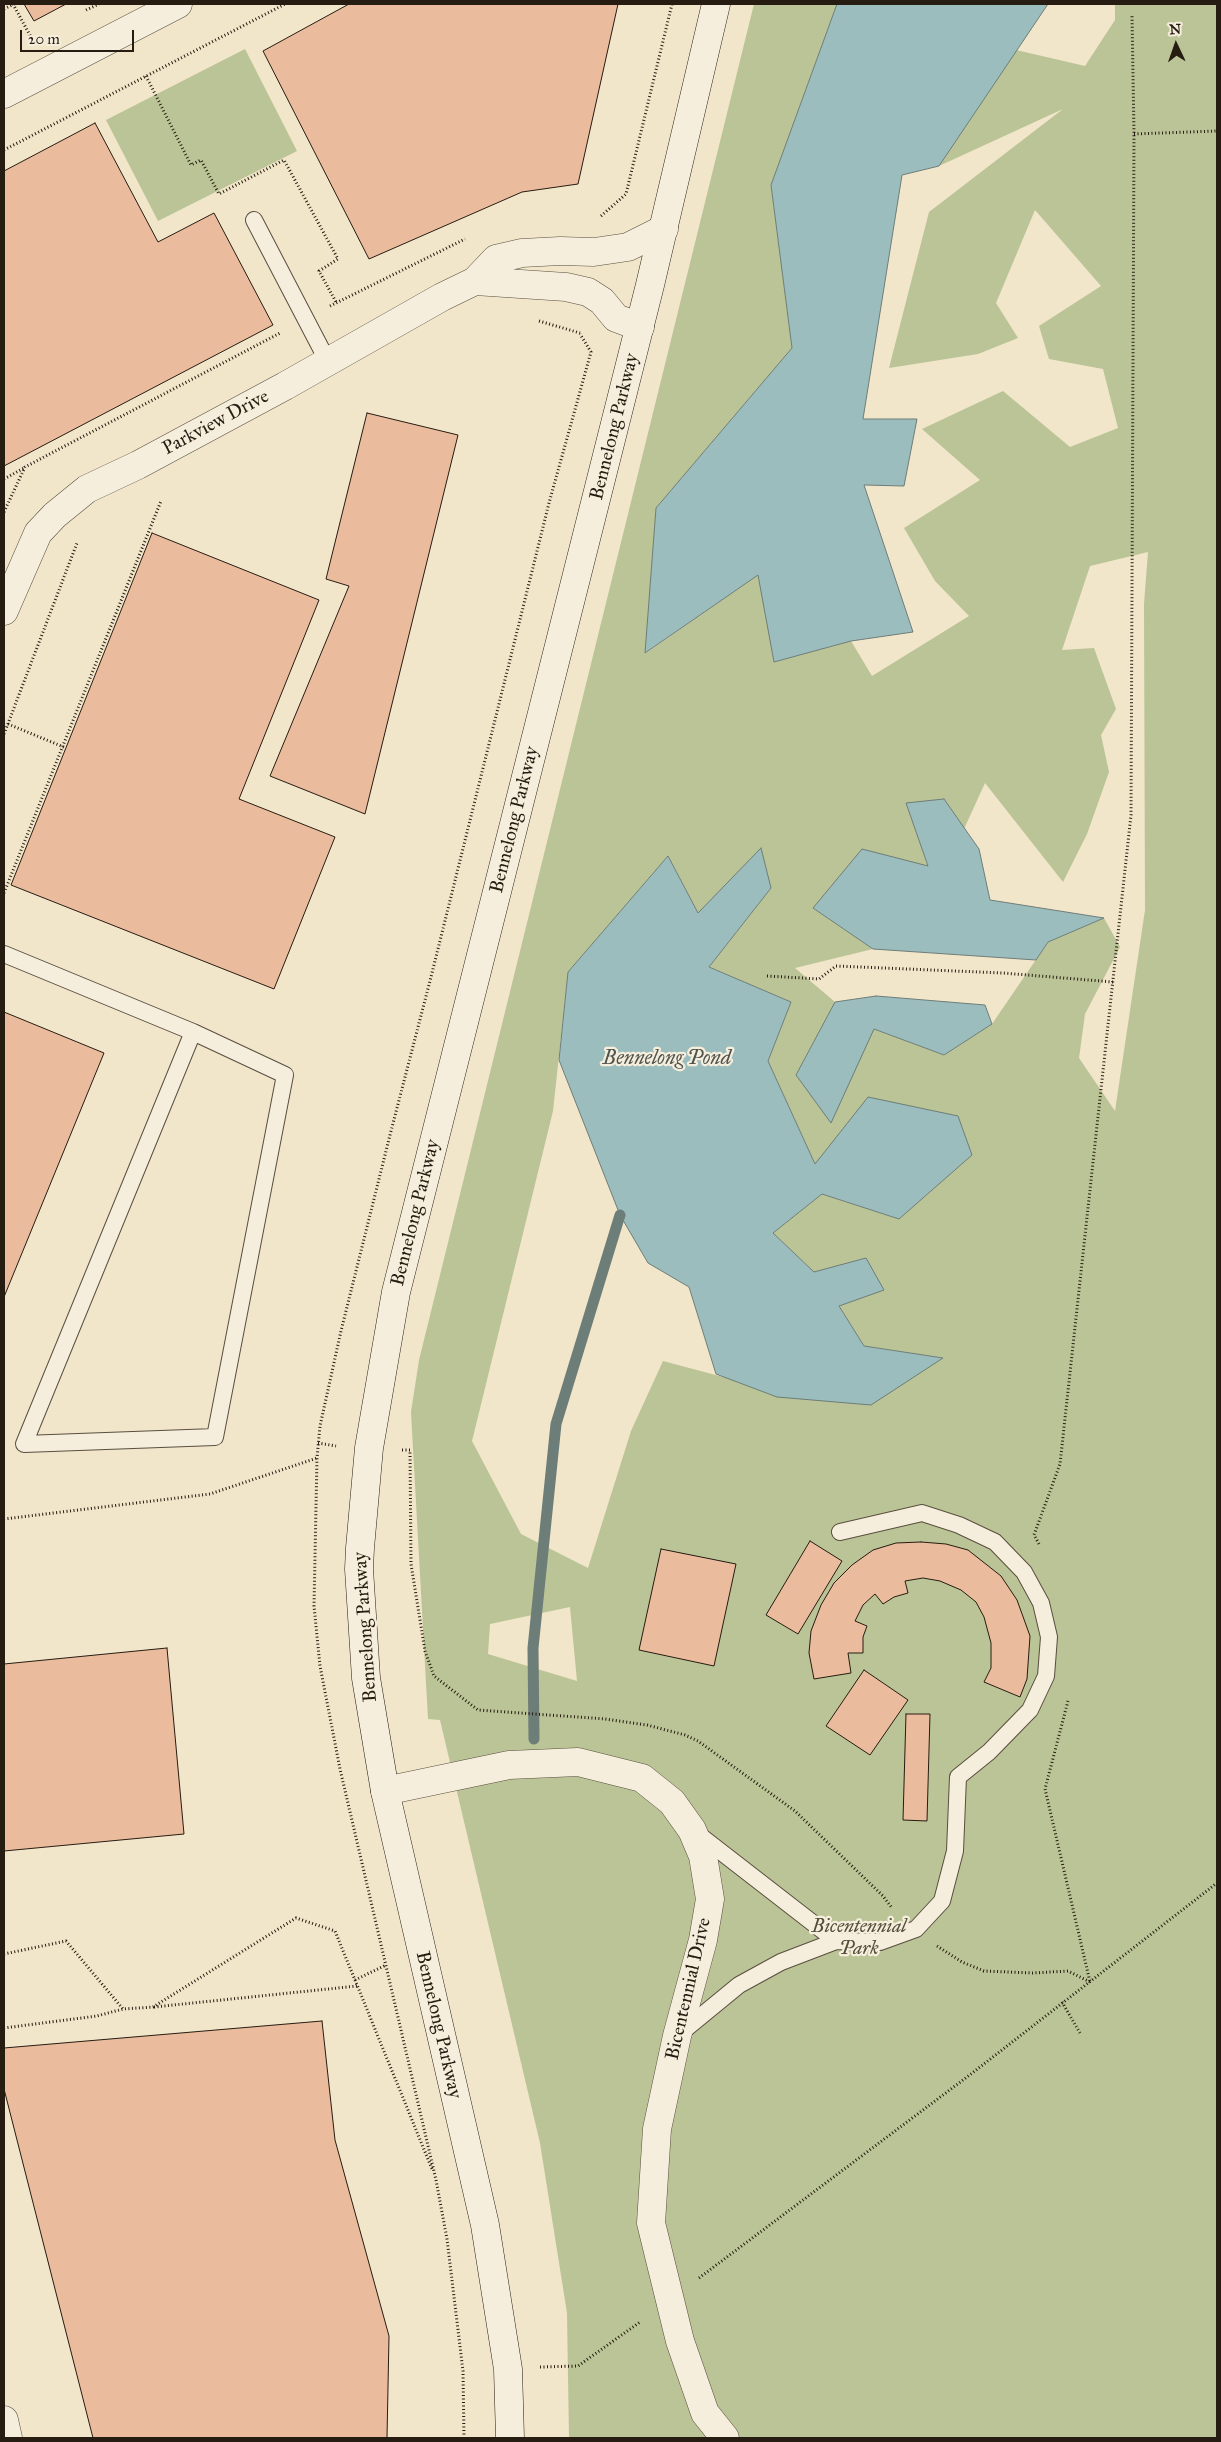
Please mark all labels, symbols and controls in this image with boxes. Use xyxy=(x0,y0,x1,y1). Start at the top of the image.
scale bar xyxy=(22,20,136,52)
north arrow xyxy=(1151,20,1201,70)
text: N xyxy=(1169,21,1182,38)
text: 20 m xyxy=(28,30,60,48)
street label: Bennelong Parkway xyxy=(586,351,644,503)
street label: Parkview Drive xyxy=(159,385,273,461)
street label: Bennelong Parkway xyxy=(486,744,544,896)
water label: Bennelong Pond xyxy=(603,1047,731,1071)
street label: Bennelong Parkway xyxy=(387,1137,445,1289)
street label: Bennelong Parkway xyxy=(349,1551,383,1703)
street label: Bicentennial Drive xyxy=(662,1916,716,2062)
park label: Bicentennial Park xyxy=(812,1916,906,1960)
street label: Bennelong Parkway xyxy=(410,1949,466,2101)

